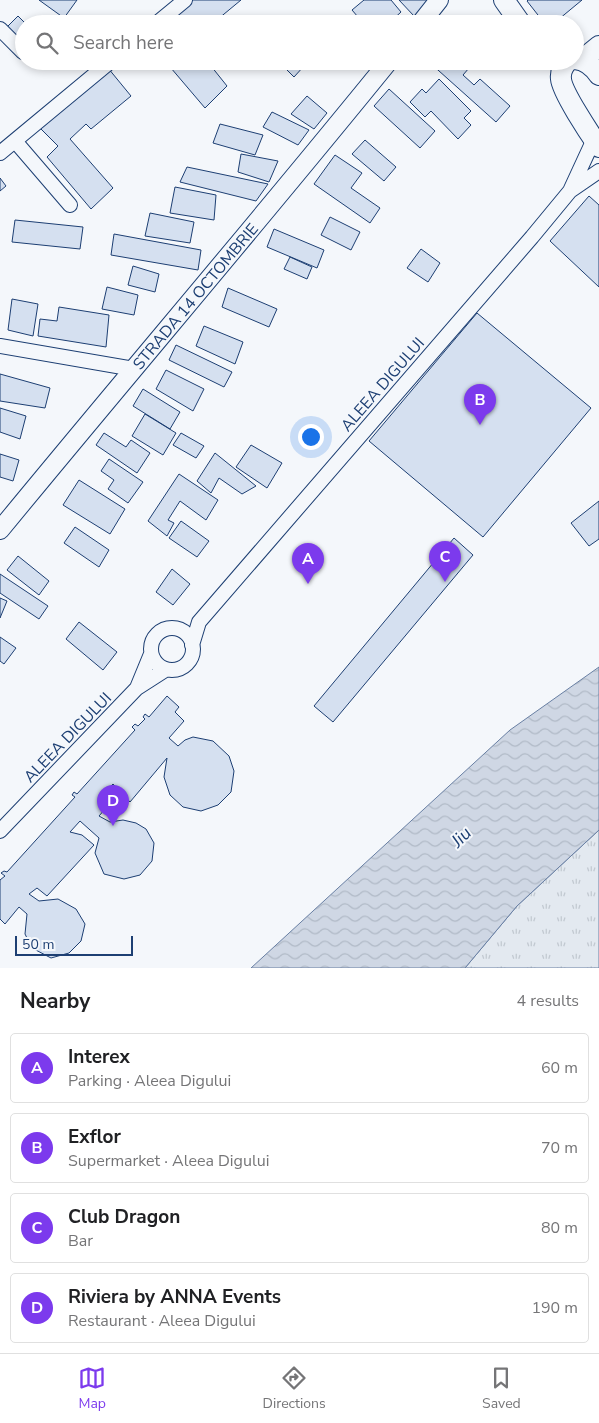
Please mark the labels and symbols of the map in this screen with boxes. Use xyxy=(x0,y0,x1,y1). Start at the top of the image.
street label: STRADA 14 OCTOMBRIE xyxy=(128,219,264,375)
street label: ALEEA DIGULUI xyxy=(336,333,430,436)
pin: B xyxy=(464,384,496,425)
your location xyxy=(298,424,324,450)
pin: C xyxy=(429,541,461,582)
pin: A xyxy=(292,543,324,584)
street label: ALEEA DIGULUI xyxy=(19,688,117,788)
pin: D xyxy=(97,785,129,826)
water label: Jiu xyxy=(445,821,477,853)
scale bar xyxy=(15,933,132,956)

